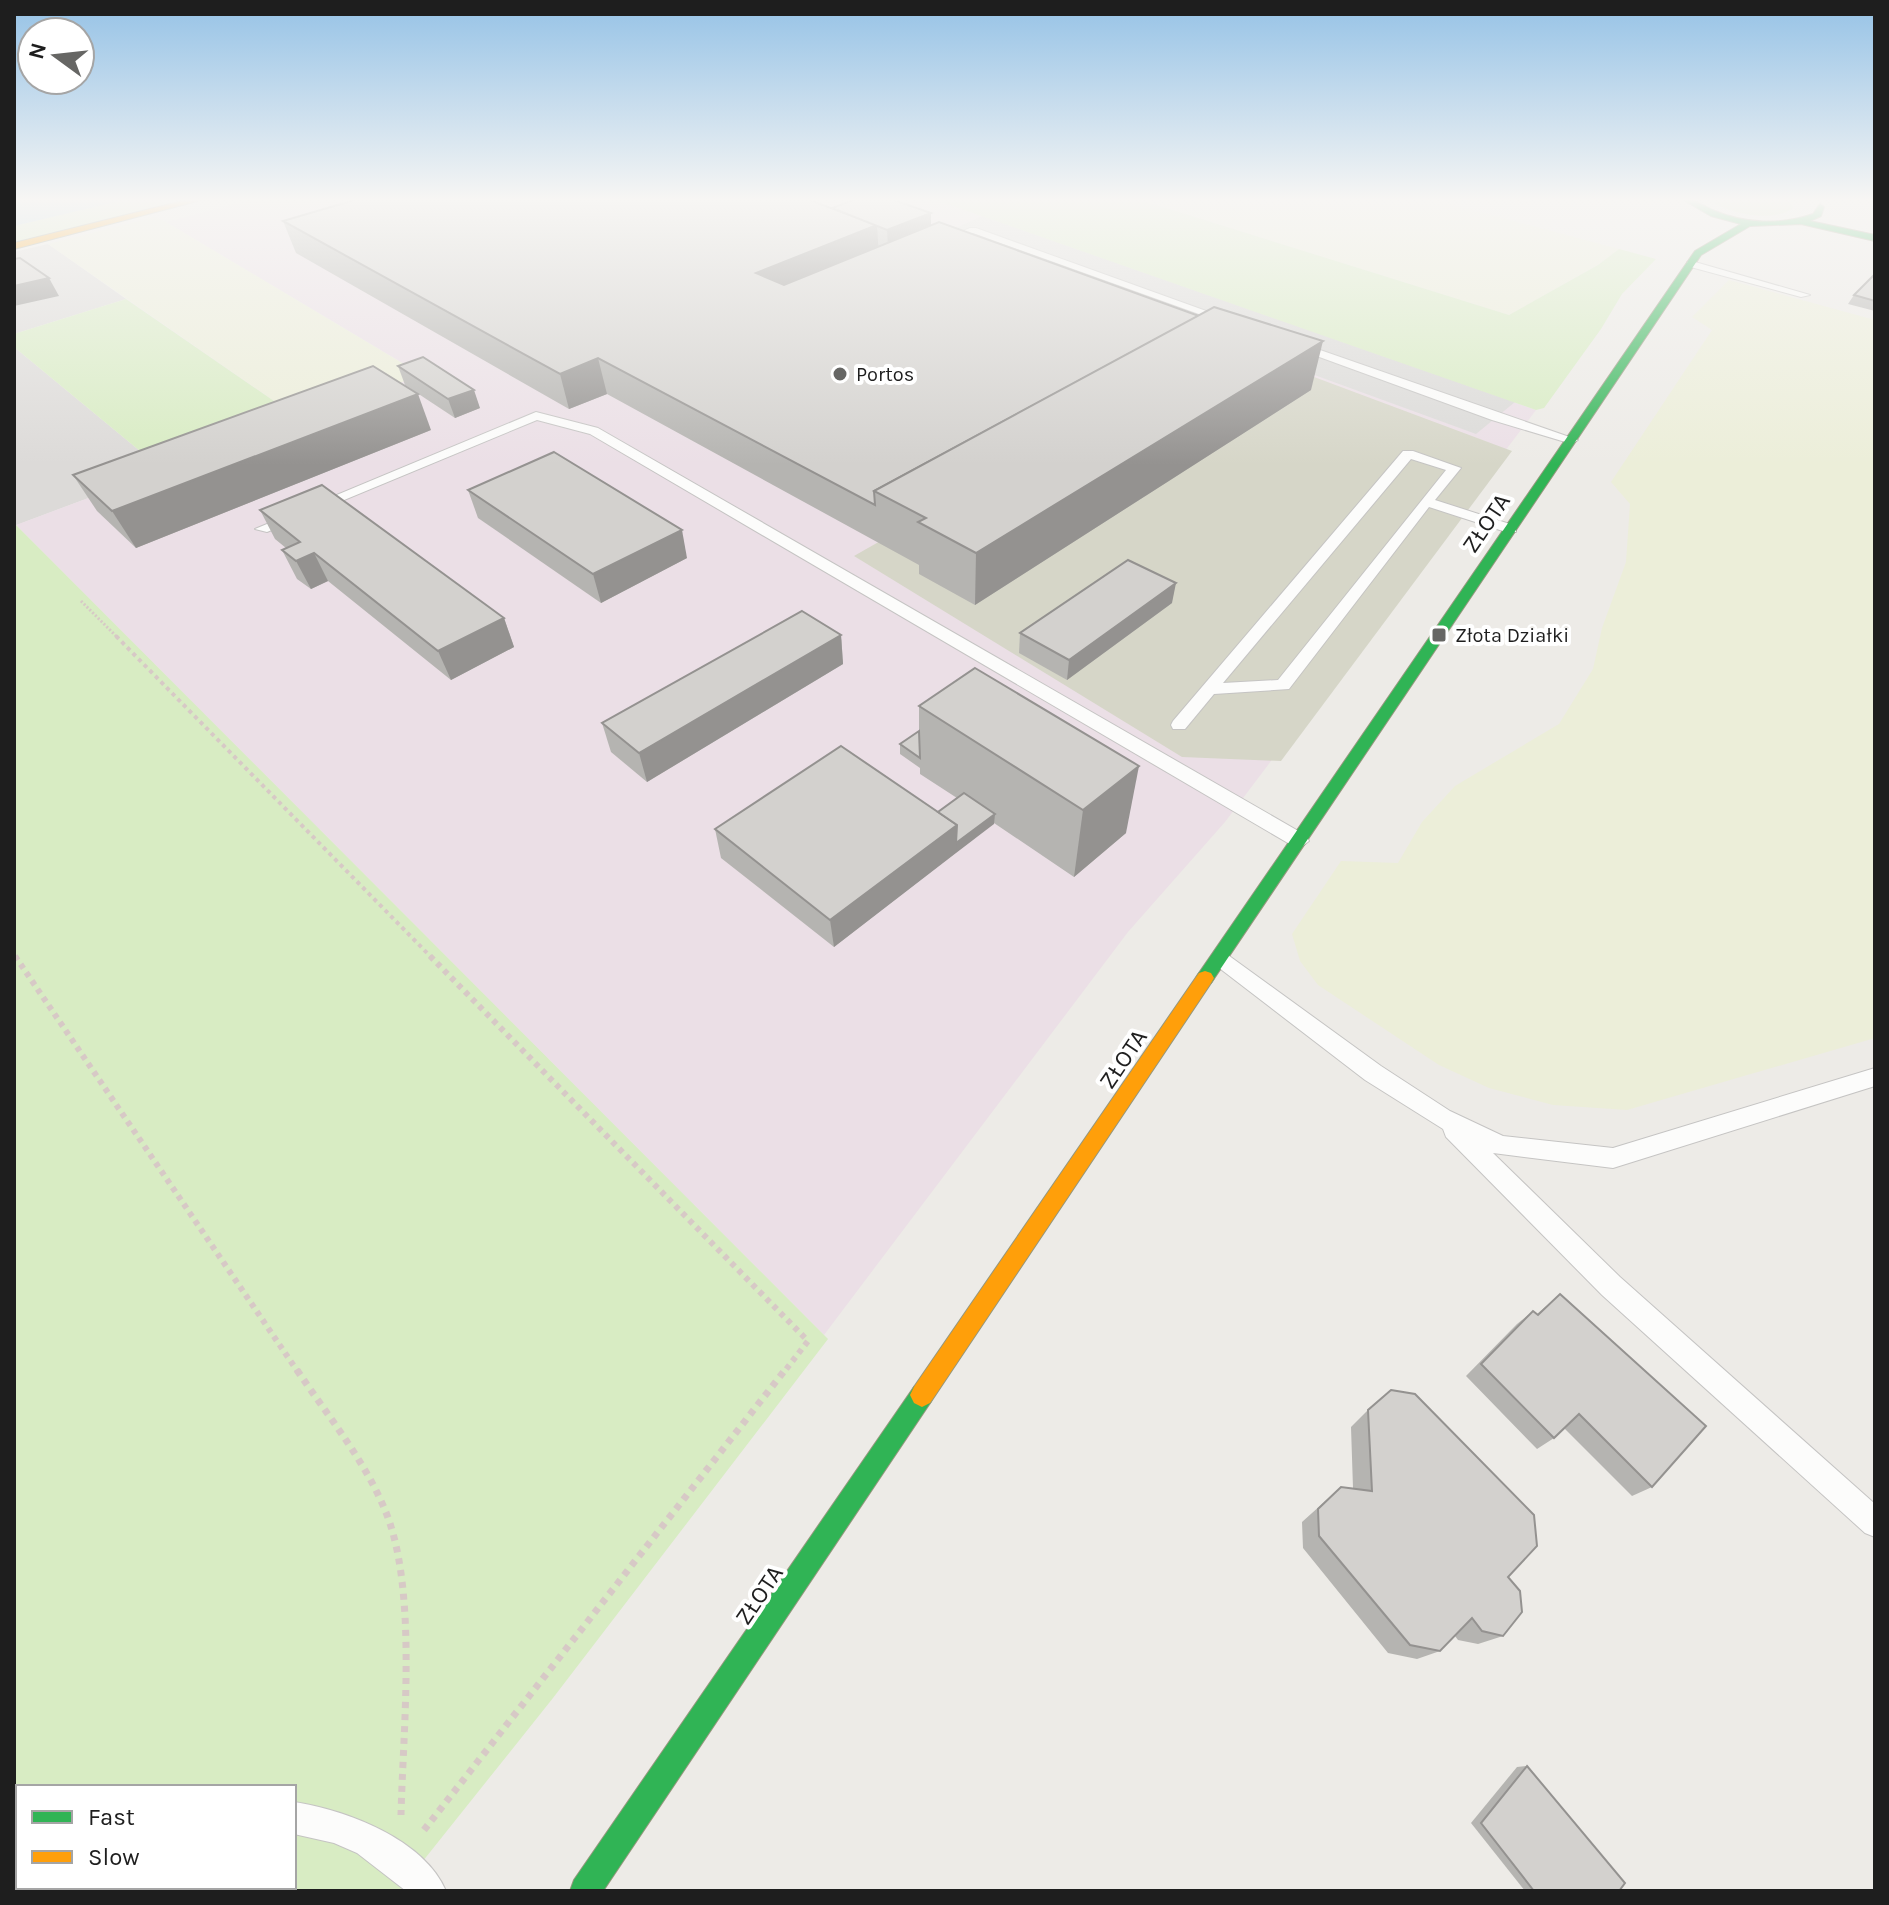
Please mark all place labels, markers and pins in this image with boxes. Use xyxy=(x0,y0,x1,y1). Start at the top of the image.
place label: Portos xyxy=(856,363,914,386)
marker: Portos xyxy=(831,365,849,383)
place label: Złota Działki xyxy=(1455,624,1569,647)
marker: Złota Działki xyxy=(1430,626,1448,644)

